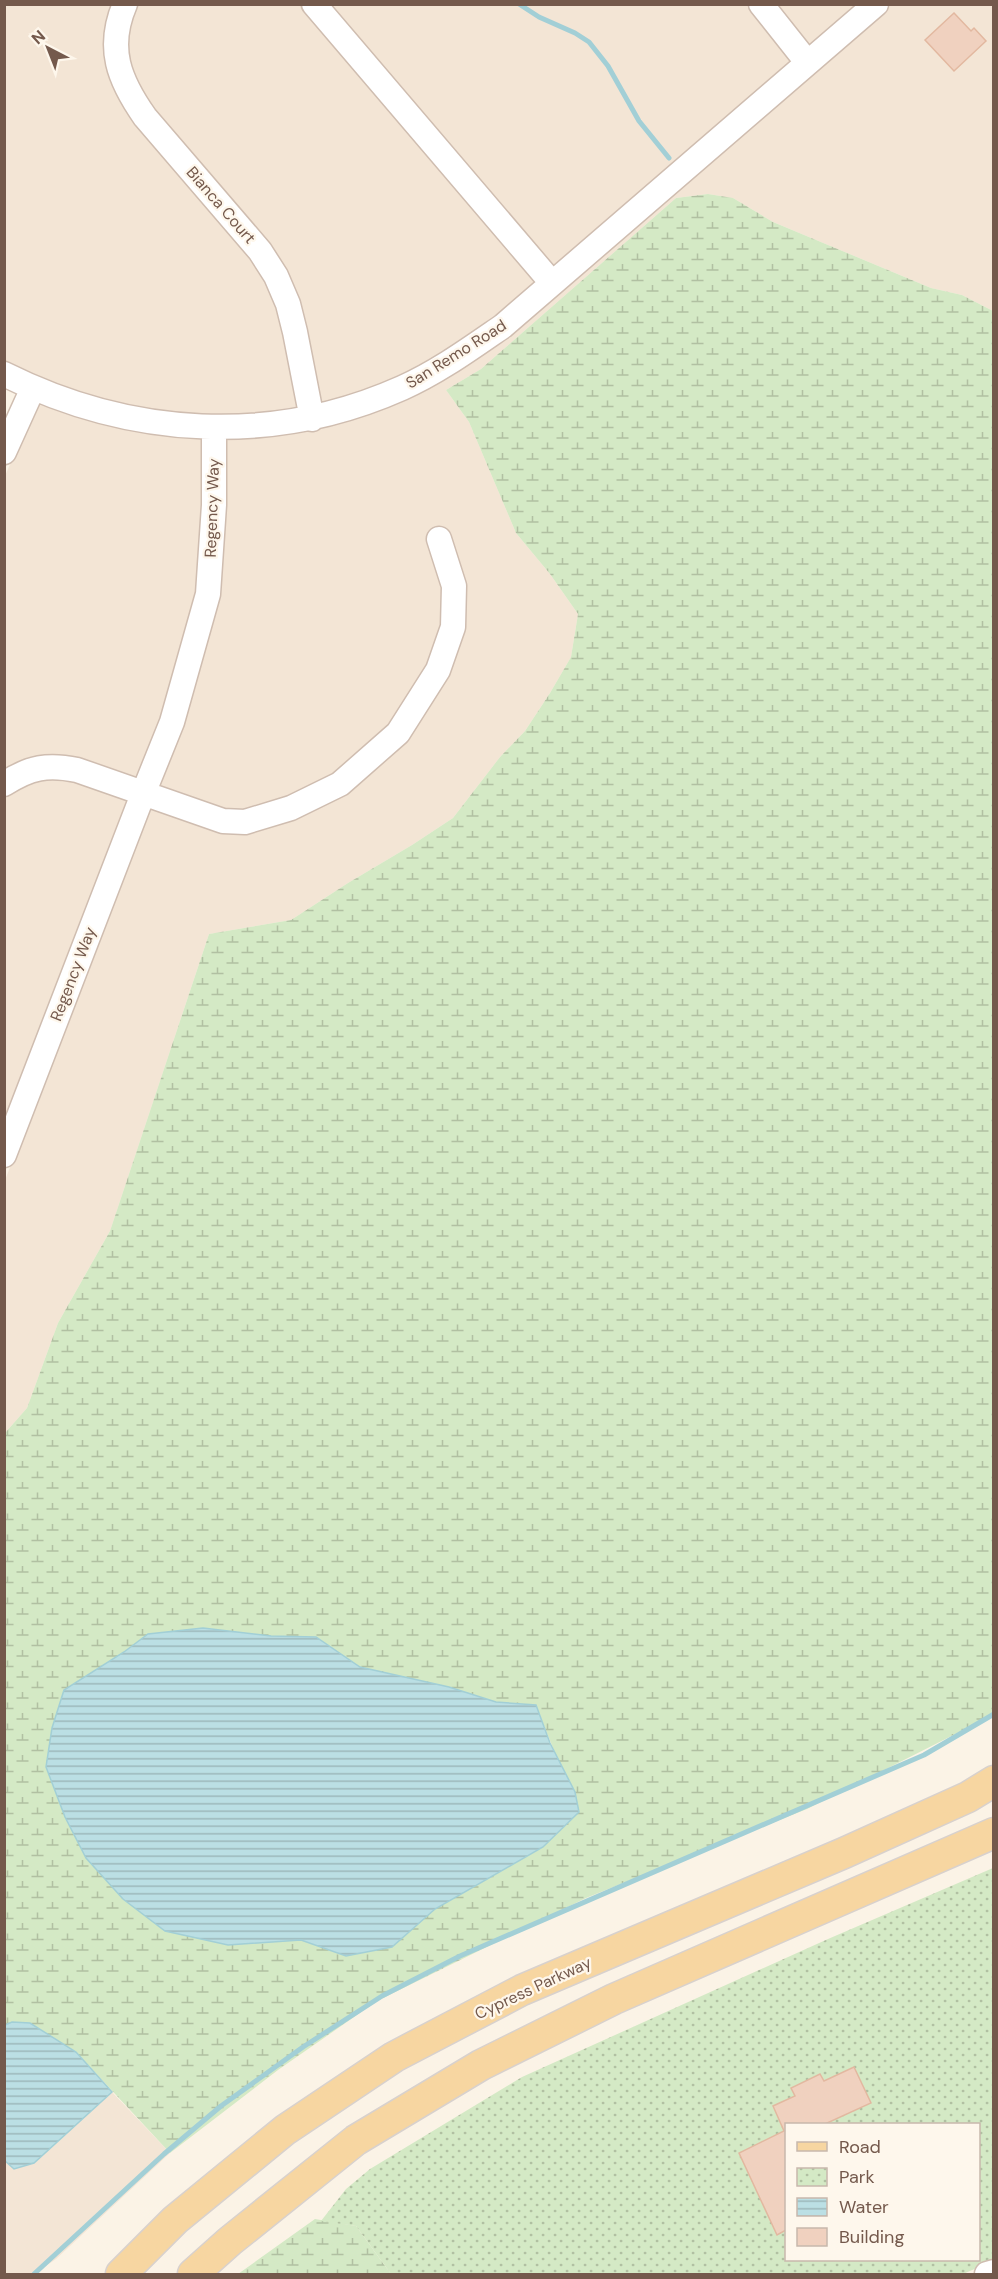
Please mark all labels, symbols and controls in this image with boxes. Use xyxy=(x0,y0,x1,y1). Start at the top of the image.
north arrow xyxy=(18,18,78,78)
text: N xyxy=(27,26,50,49)
street label: Bianca Court xyxy=(182,162,260,248)
street label: San Remo Road xyxy=(402,315,510,393)
street label: Regency Way xyxy=(200,458,224,558)
street label: Regency Way xyxy=(45,924,101,1024)
street label: Cypress Parkway xyxy=(471,1952,595,2024)
legend xyxy=(785,2123,980,2261)
text: Road xyxy=(839,2135,881,2159)
text: Park xyxy=(839,2165,875,2189)
text: Water xyxy=(839,2195,889,2219)
text: Building xyxy=(839,2225,904,2249)

